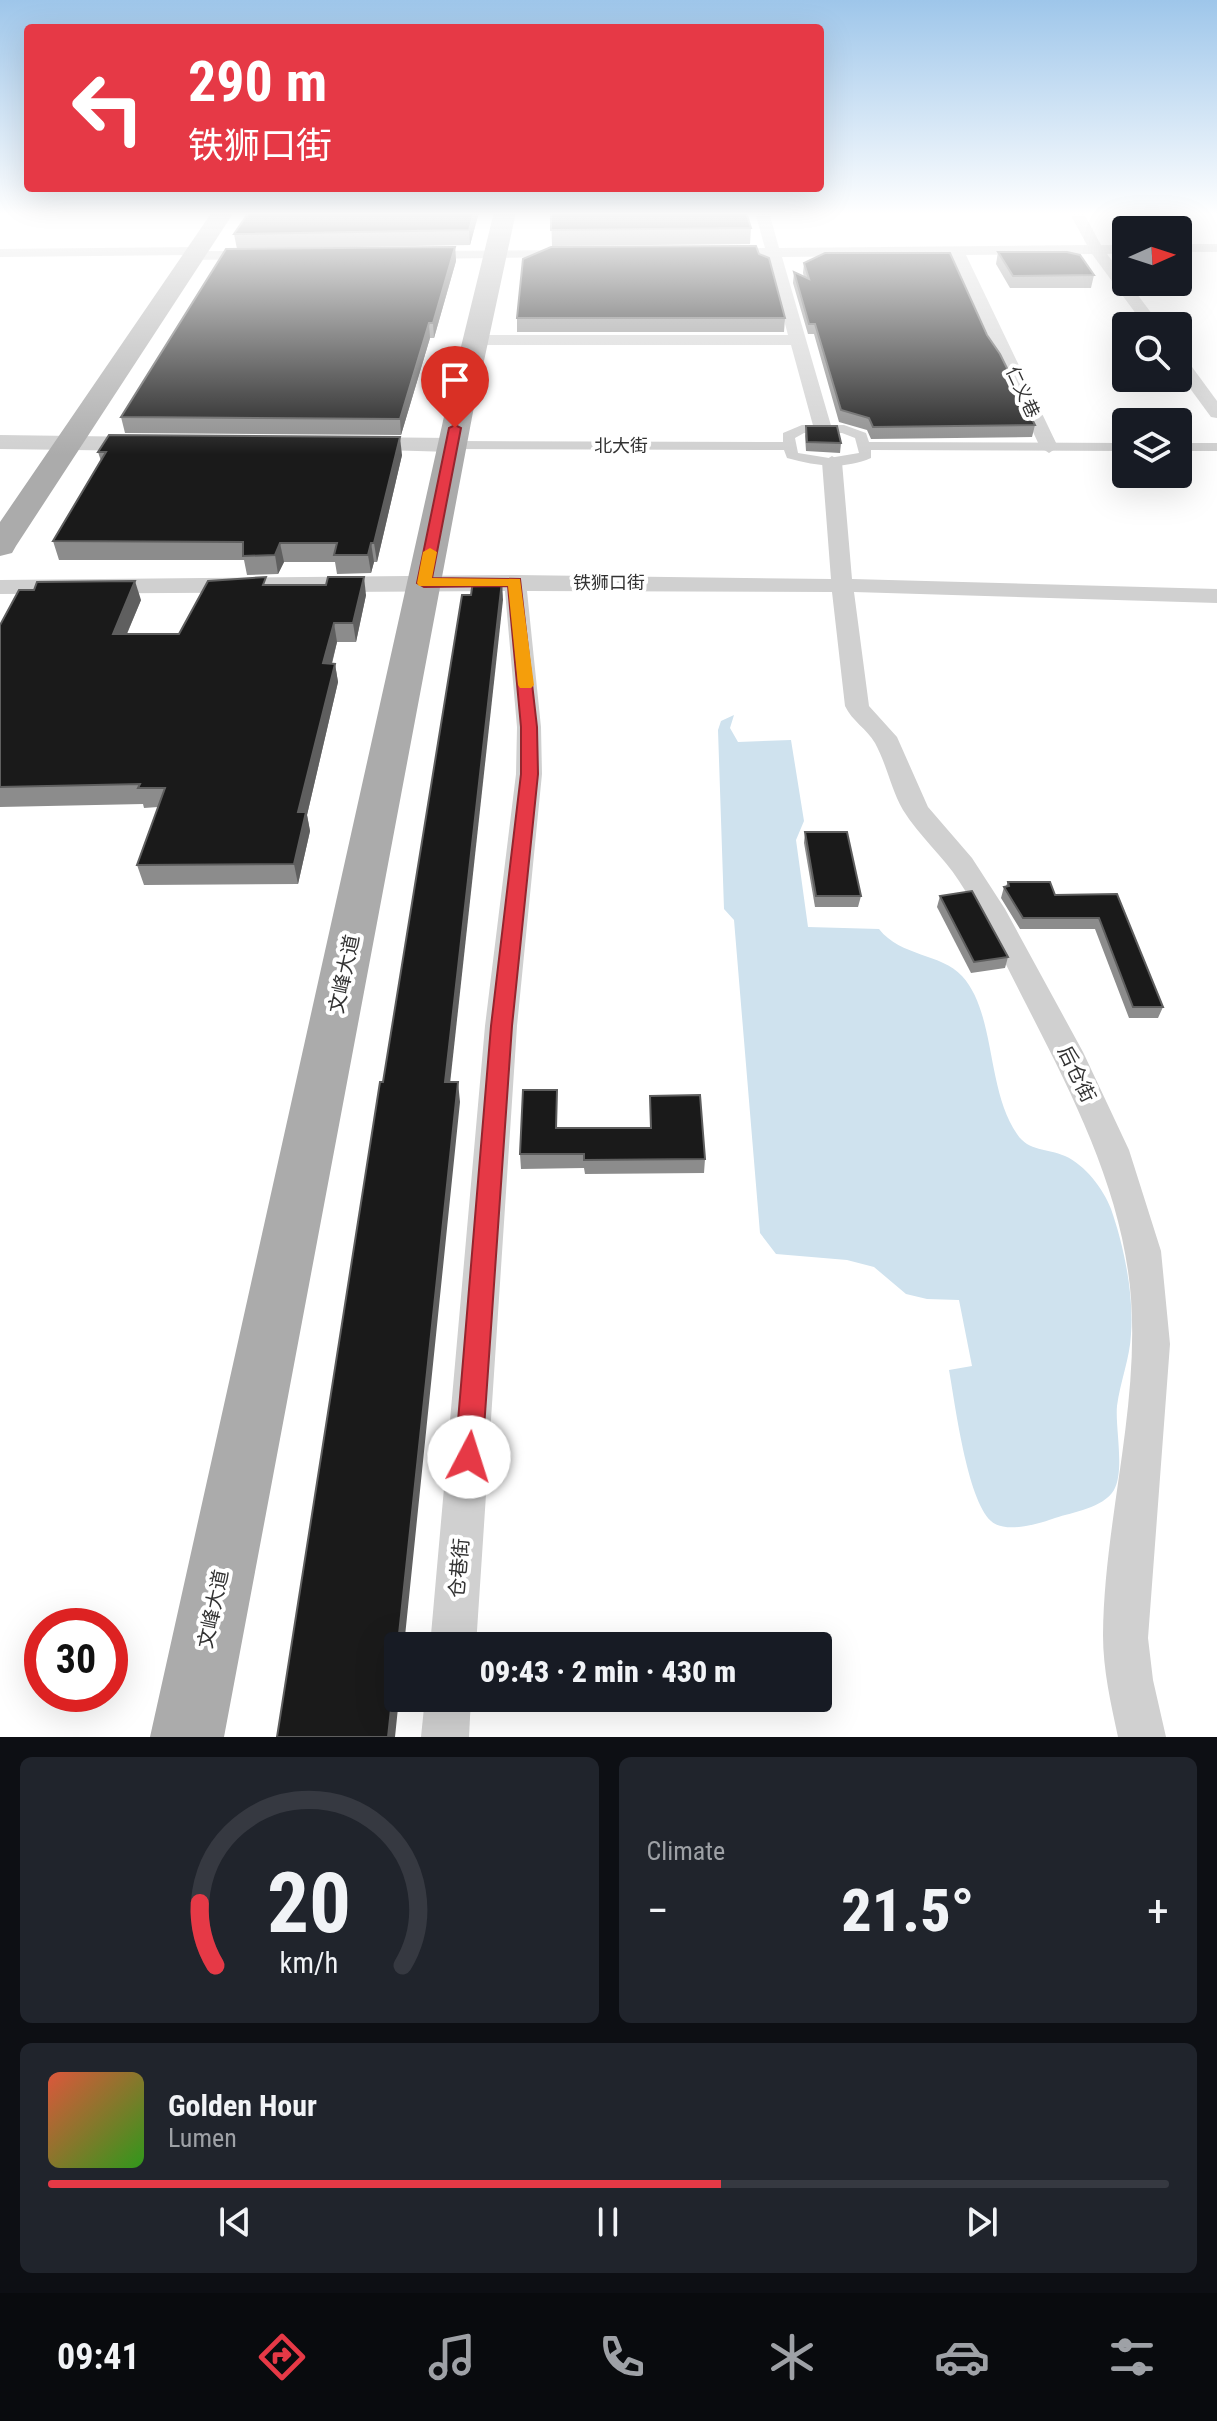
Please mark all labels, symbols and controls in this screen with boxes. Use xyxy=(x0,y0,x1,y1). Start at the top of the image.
text: 290 m xyxy=(188,49,327,115)
icon: left xyxy=(56,56,160,160)
text: 铁狮口街 xyxy=(188,125,332,167)
north arrow xyxy=(1112,216,1192,296)
map controls xyxy=(1112,216,1192,488)
button: search xyxy=(1112,312,1192,392)
pin xyxy=(421,346,489,428)
icon: arrive xyxy=(433,358,477,402)
street label: 仁义巷 xyxy=(1002,363,1044,421)
button: layers xyxy=(1112,408,1192,488)
street label: 北大街 xyxy=(594,435,648,456)
street label: 铁狮口街 xyxy=(573,572,645,593)
street label: 文峰大道 xyxy=(324,932,364,1016)
street label: 后仓街 xyxy=(1053,1042,1101,1106)
position arrow xyxy=(427,1415,511,1499)
street label: 仓巷街 xyxy=(444,1537,474,1599)
street label: 文峰大道 xyxy=(193,1567,233,1651)
speed limit sign: 30 xyxy=(24,1608,128,1712)
text: 09:43 · 2 min · 430 m xyxy=(480,1654,736,1689)
text: Climate xyxy=(647,1836,725,1866)
text: 20 xyxy=(267,1855,351,1952)
text: 21.5° xyxy=(841,1875,974,1946)
text: − xyxy=(647,1885,669,1937)
text: + xyxy=(1147,1885,1169,1937)
text: km/h xyxy=(280,1946,339,1980)
text: Golden Hour xyxy=(168,2088,317,2123)
text: Lumen xyxy=(168,2123,237,2153)
icon: previous xyxy=(213,2200,257,2244)
icon: pause xyxy=(586,2200,630,2244)
icon: next xyxy=(960,2200,1004,2244)
icon: directions xyxy=(254,2329,310,2385)
icon: music xyxy=(424,2329,480,2385)
icon: phone xyxy=(594,2329,650,2385)
icon: climate xyxy=(764,2329,820,2385)
icon: car xyxy=(934,2329,990,2385)
icon: filters xyxy=(1104,2329,1160,2385)
text: 09:41 xyxy=(57,2336,140,2378)

